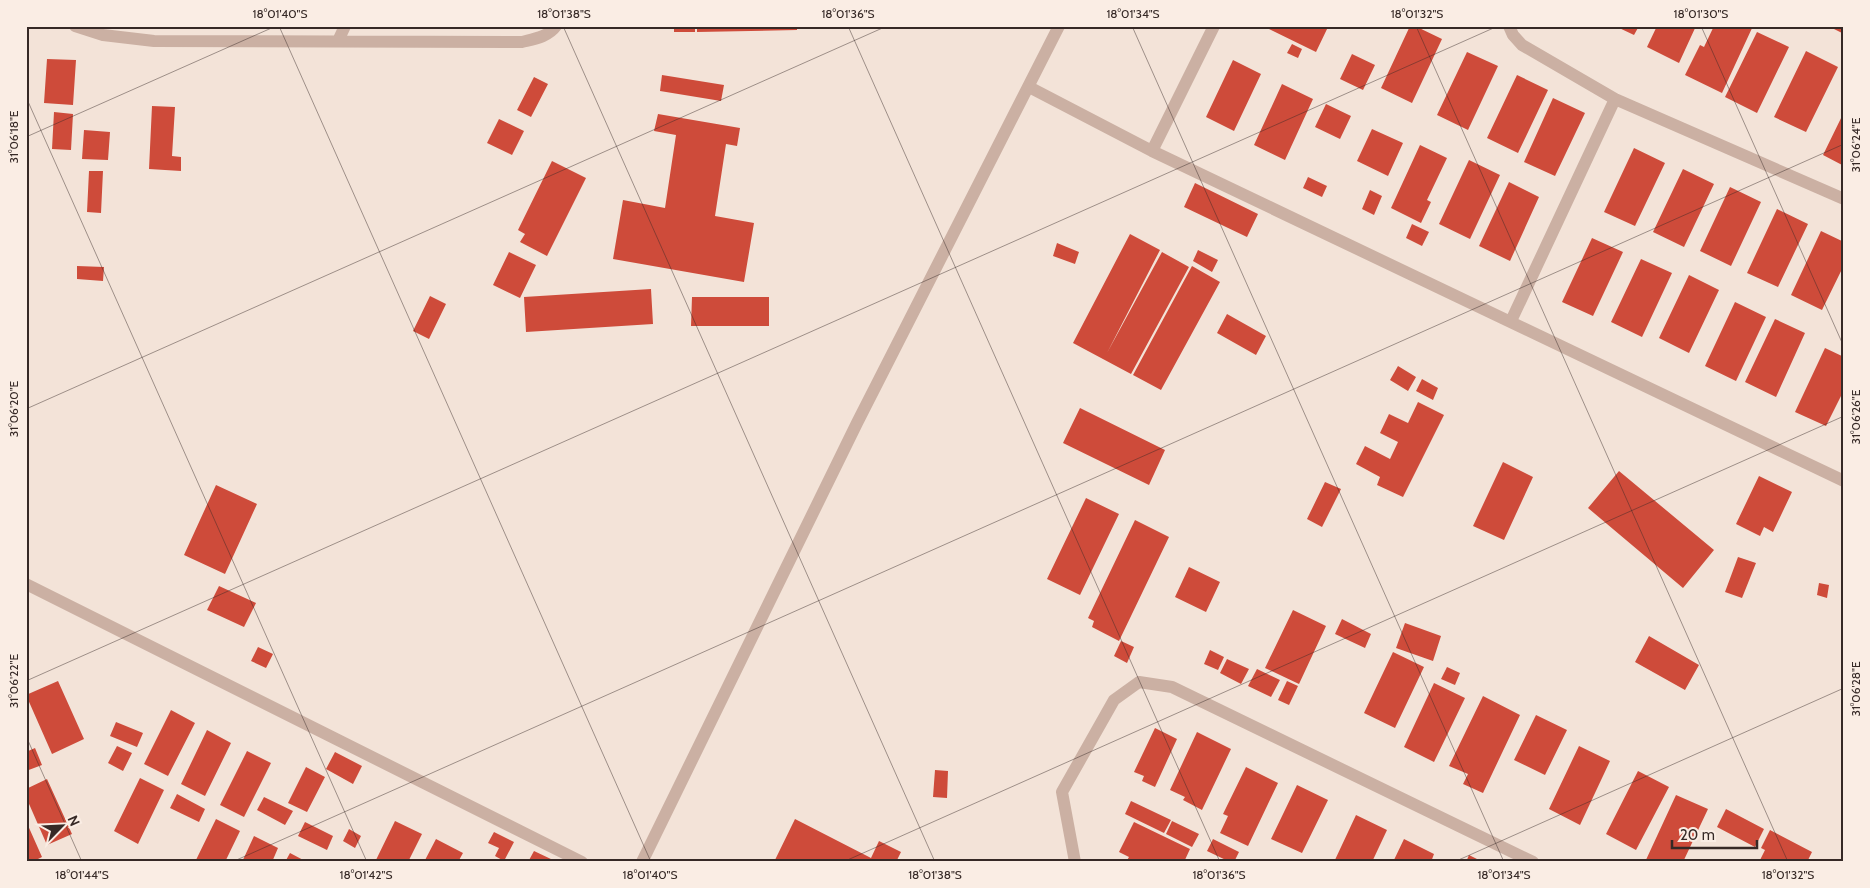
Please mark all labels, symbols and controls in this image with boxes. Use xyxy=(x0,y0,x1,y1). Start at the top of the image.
text: 18°01'40"S xyxy=(253,6,308,21)
text: 18°01'38"S xyxy=(537,6,591,21)
text: 18°01'36"S xyxy=(821,6,875,21)
text: 18°01'34"S xyxy=(1106,6,1160,21)
text: 18°01'32"S xyxy=(1391,6,1443,21)
text: 18°01'30"S xyxy=(1674,6,1728,21)
text: 31°06'18"E xyxy=(6,110,21,163)
text: 31°06'24"E xyxy=(1848,117,1863,172)
text: 31°06'20"E xyxy=(6,380,21,437)
text: 31°06'26"E xyxy=(1848,389,1863,444)
text: 31°06'22"E xyxy=(6,654,21,708)
text: 31°06'28"E xyxy=(1848,661,1863,717)
north arrow xyxy=(38,800,88,850)
text: N xyxy=(64,813,84,829)
scale bar xyxy=(1672,818,1758,850)
text: 20 m xyxy=(1680,826,1715,844)
text: 18°01'44"S xyxy=(55,867,109,882)
text: 18°01'42"S xyxy=(340,867,392,882)
text: 18°01'40"S xyxy=(623,867,678,882)
text: 18°01'38"S xyxy=(908,867,962,882)
text: 18°01'36"S xyxy=(1192,867,1246,882)
text: 18°01'34"S xyxy=(1477,867,1531,882)
text: 18°01'32"S xyxy=(1762,867,1814,882)

